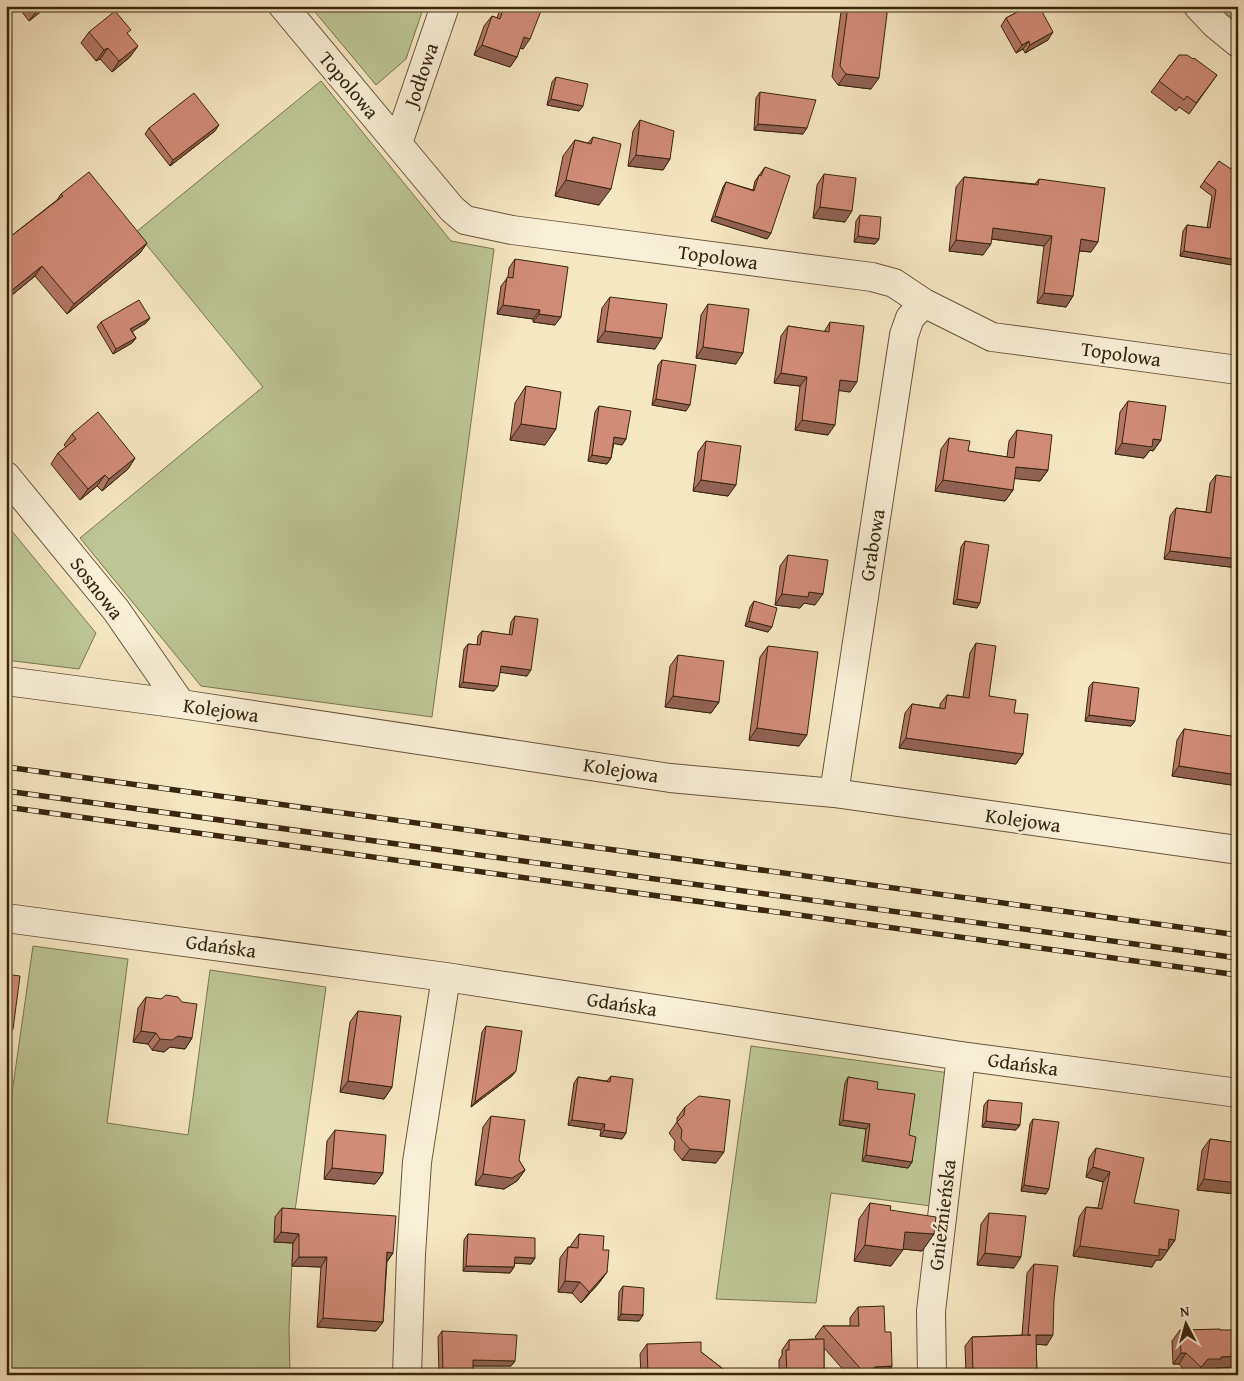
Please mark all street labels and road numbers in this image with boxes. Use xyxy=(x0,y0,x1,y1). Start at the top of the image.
street label: Jodłowa xyxy=(395,38,445,114)
street label: Topolowa xyxy=(312,45,387,125)
street label: Topolowa xyxy=(676,237,760,277)
street label: Topolowa xyxy=(1079,334,1163,374)
street label: Grabowa xyxy=(851,506,892,583)
street label: Sosnowa xyxy=(64,550,131,626)
street label: Kolejowa xyxy=(182,690,261,729)
street label: Kolejowa xyxy=(581,749,661,790)
street label: Kolejowa xyxy=(984,800,1063,839)
street label: Gdańska xyxy=(184,926,259,965)
street label: Gdańska xyxy=(585,984,660,1023)
street label: Gdańska xyxy=(986,1044,1061,1083)
street label: Gnieźnieńska xyxy=(920,1157,963,1272)

